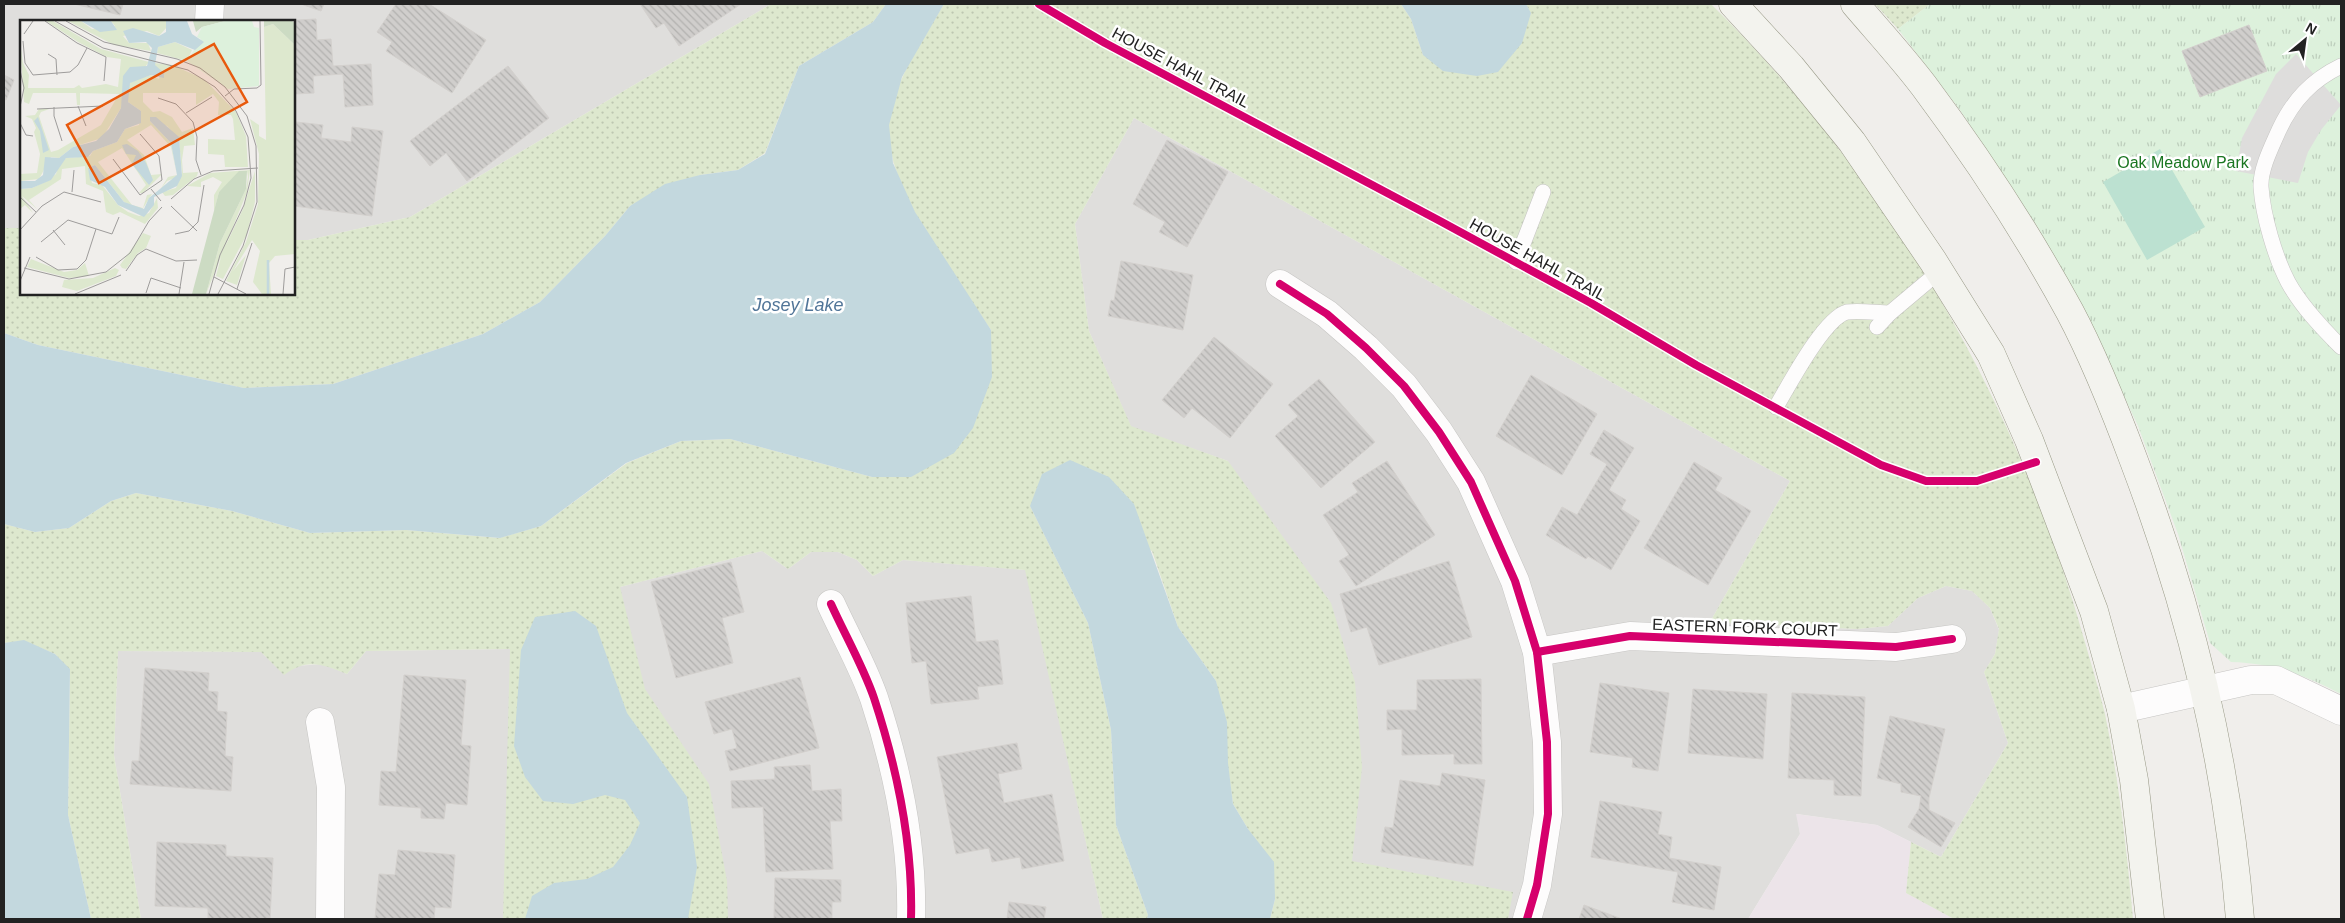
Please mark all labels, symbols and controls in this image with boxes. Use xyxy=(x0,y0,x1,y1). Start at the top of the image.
north arrow xyxy=(2280,15,2330,65)
text: N xyxy=(2303,19,2320,38)
inset map xyxy=(20,20,295,295)
street label: HOUSE HAHL TRAIL xyxy=(1109,24,1252,111)
park label: Oak Meadow Park xyxy=(2117,154,2250,171)
street label: HOUSE HAHL TRAIL xyxy=(1467,215,1609,304)
water label: Josey Lake xyxy=(751,295,844,315)
street label: EASTERN FORK COURT xyxy=(1652,616,1838,639)

